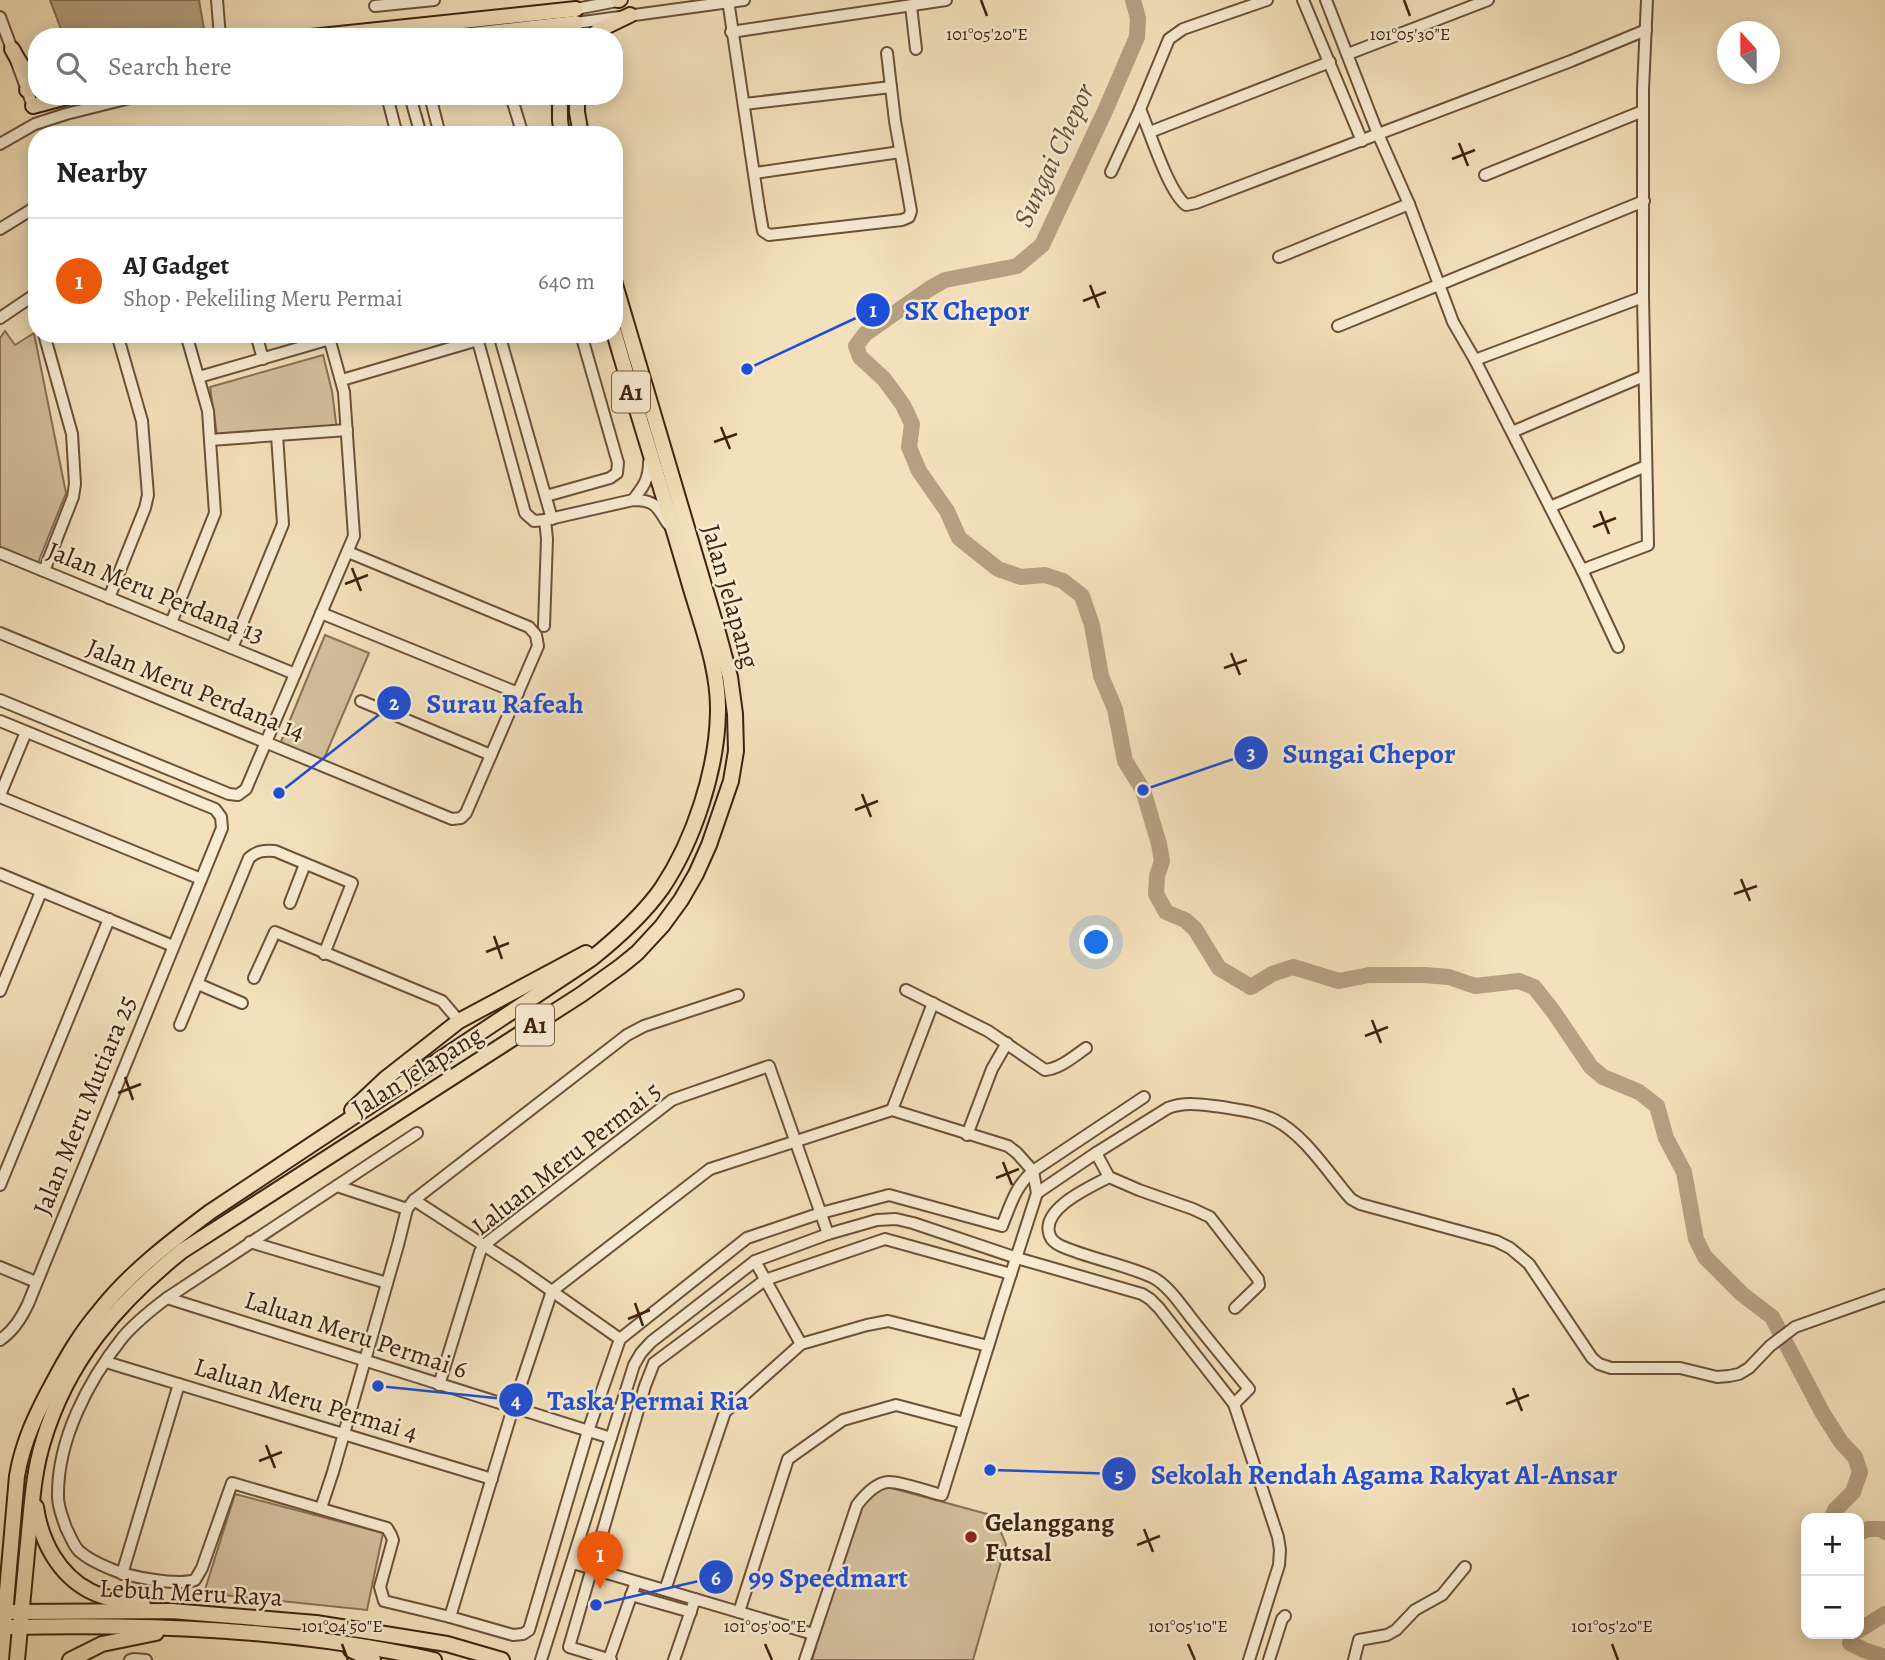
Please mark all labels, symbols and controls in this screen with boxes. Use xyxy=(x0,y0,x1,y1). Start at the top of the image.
north arrow xyxy=(1717,21,1780,84)
text: 101°05'20"E xyxy=(946,22,1028,46)
text: 101°05'30"E xyxy=(1370,22,1450,46)
search box xyxy=(28,28,623,105)
icon: search xyxy=(52,48,90,86)
text: Search here xyxy=(108,49,232,84)
water label: Sungai Chepor xyxy=(1004,76,1104,233)
text: Nearby xyxy=(56,152,147,192)
text: AJ Gadget xyxy=(123,248,229,283)
text: 1 xyxy=(75,266,83,297)
text: 640 m xyxy=(538,266,595,297)
text: Shop · Pekeliling Meru Permai xyxy=(123,283,403,314)
callout: SK Chepor xyxy=(855,286,1043,335)
text: SK Chepor xyxy=(905,292,1030,330)
text: 1 xyxy=(869,296,877,324)
road number: A1 xyxy=(612,372,650,412)
street label: Jalan Jelapang xyxy=(693,520,768,672)
street label: Jalan Meru Perdana 13 xyxy=(42,533,270,652)
street label: Jalan Meru Perdana 14 xyxy=(81,630,310,749)
callout: Surau Rafeah xyxy=(377,678,597,727)
text: Surau Rafeah xyxy=(426,685,584,723)
text: 2 xyxy=(389,689,399,717)
callout: Sungai Chepor xyxy=(1233,728,1470,777)
text: Sungai Chepor xyxy=(1282,735,1456,773)
text: 3 xyxy=(1246,739,1256,767)
your location xyxy=(1079,925,1113,959)
street label: Jalan Meru Mutiara 25 xyxy=(24,990,145,1220)
road number: A1 xyxy=(516,1004,554,1045)
street label: Jalan Jelapang xyxy=(345,1017,489,1126)
street label: Laluan Meru Permai 5 xyxy=(464,1073,668,1244)
street label: Laluan Meru Permai 6 xyxy=(240,1282,472,1387)
street label: Laluan Meru Permai 4 xyxy=(190,1349,422,1450)
callout: Taska Permai Ria xyxy=(499,1376,763,1425)
text: Taska Permai Ria xyxy=(547,1382,749,1420)
text: 4 xyxy=(511,1387,521,1415)
callout: Sekolah Rendah Agama Rakyat Al-Ansar xyxy=(1102,1450,1631,1499)
text: Sekolah Rendah Agama Rakyat Al-Ansar xyxy=(1151,1456,1618,1494)
text: 5 xyxy=(1115,1461,1124,1489)
place label: Gelanggang Futsal xyxy=(985,1505,1115,1570)
map controls xyxy=(1801,1513,1864,1639)
button: + xyxy=(1801,1513,1864,1576)
marker: Gelanggang Futsal xyxy=(963,1529,979,1545)
pin: 1 xyxy=(577,1531,623,1589)
callout: 99 Speedmart xyxy=(699,1553,921,1602)
text: 99 Speedmart xyxy=(748,1559,908,1597)
text: 6 xyxy=(711,1564,721,1592)
street label: Lebuh Meru Raya xyxy=(98,1570,284,1615)
button: − xyxy=(1801,1576,1864,1639)
text: 101°04'50"E xyxy=(301,1614,383,1638)
text: 101°05'00"E xyxy=(723,1614,807,1638)
text: 101°05'10"E xyxy=(1148,1614,1228,1638)
text: 101°05'20"E xyxy=(1571,1614,1653,1638)

